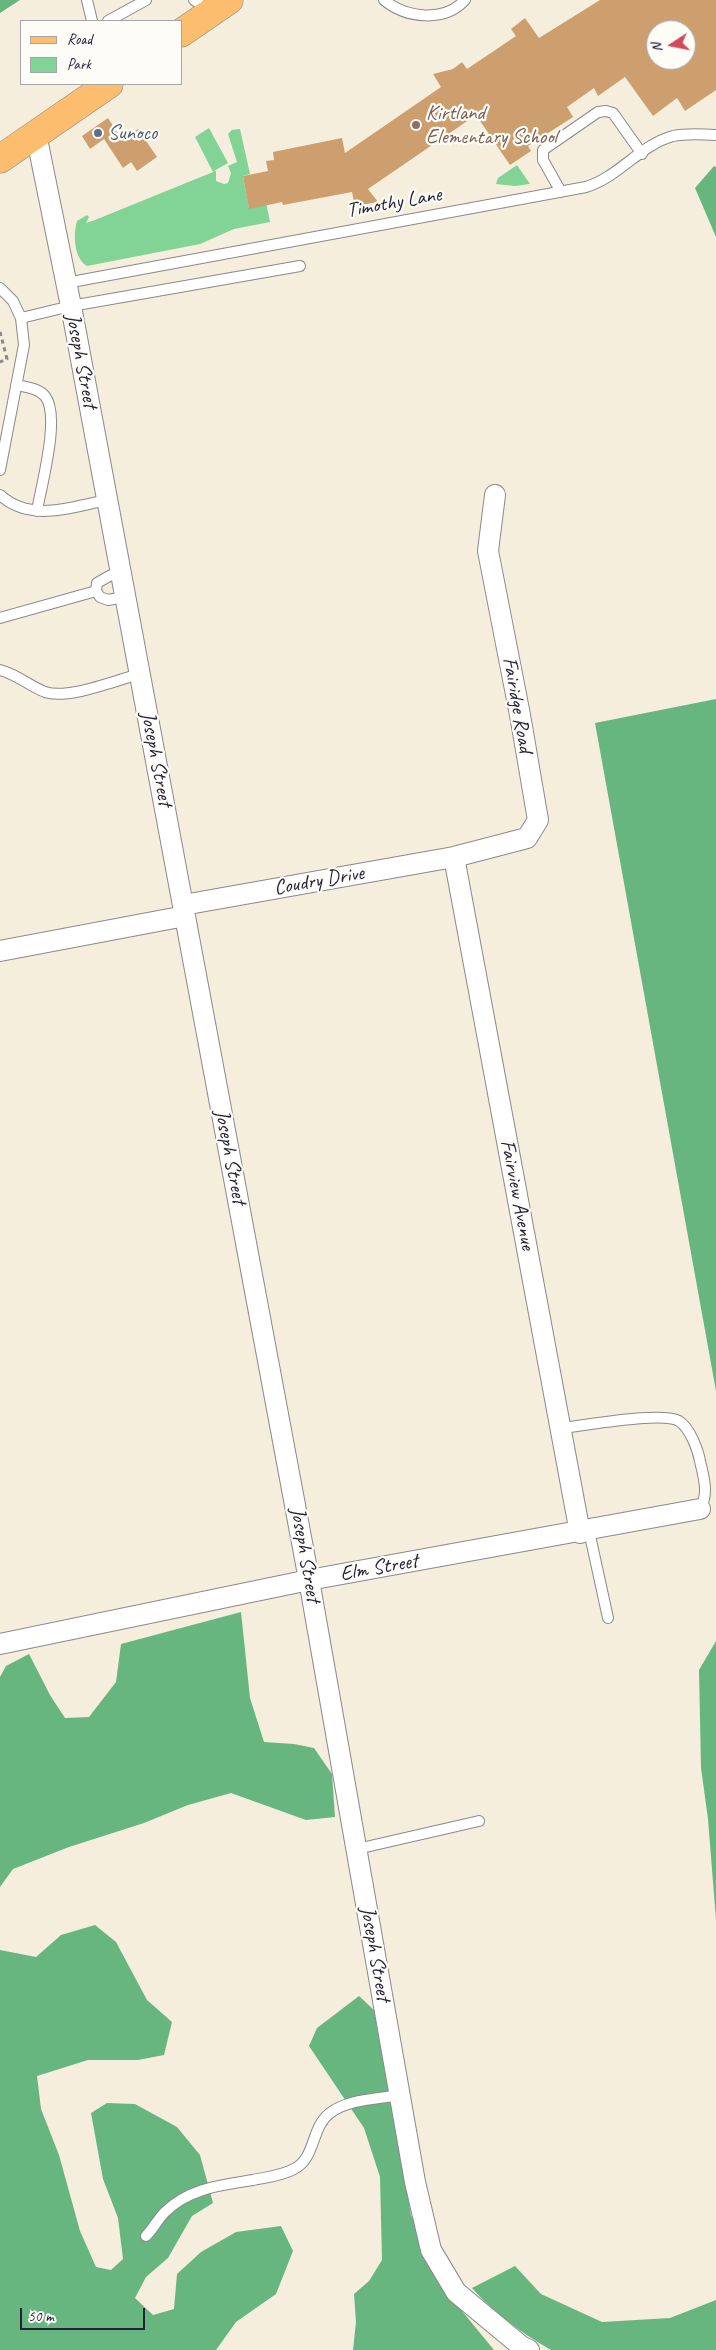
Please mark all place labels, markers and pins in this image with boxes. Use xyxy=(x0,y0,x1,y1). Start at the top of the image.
place label: Kirtland Elementary School xyxy=(426,100,557,150)
marker: Kirtland Elementary School xyxy=(410,119,422,131)
place label: Sunoco xyxy=(108,120,157,146)
marker: Sunoco xyxy=(92,127,104,139)

